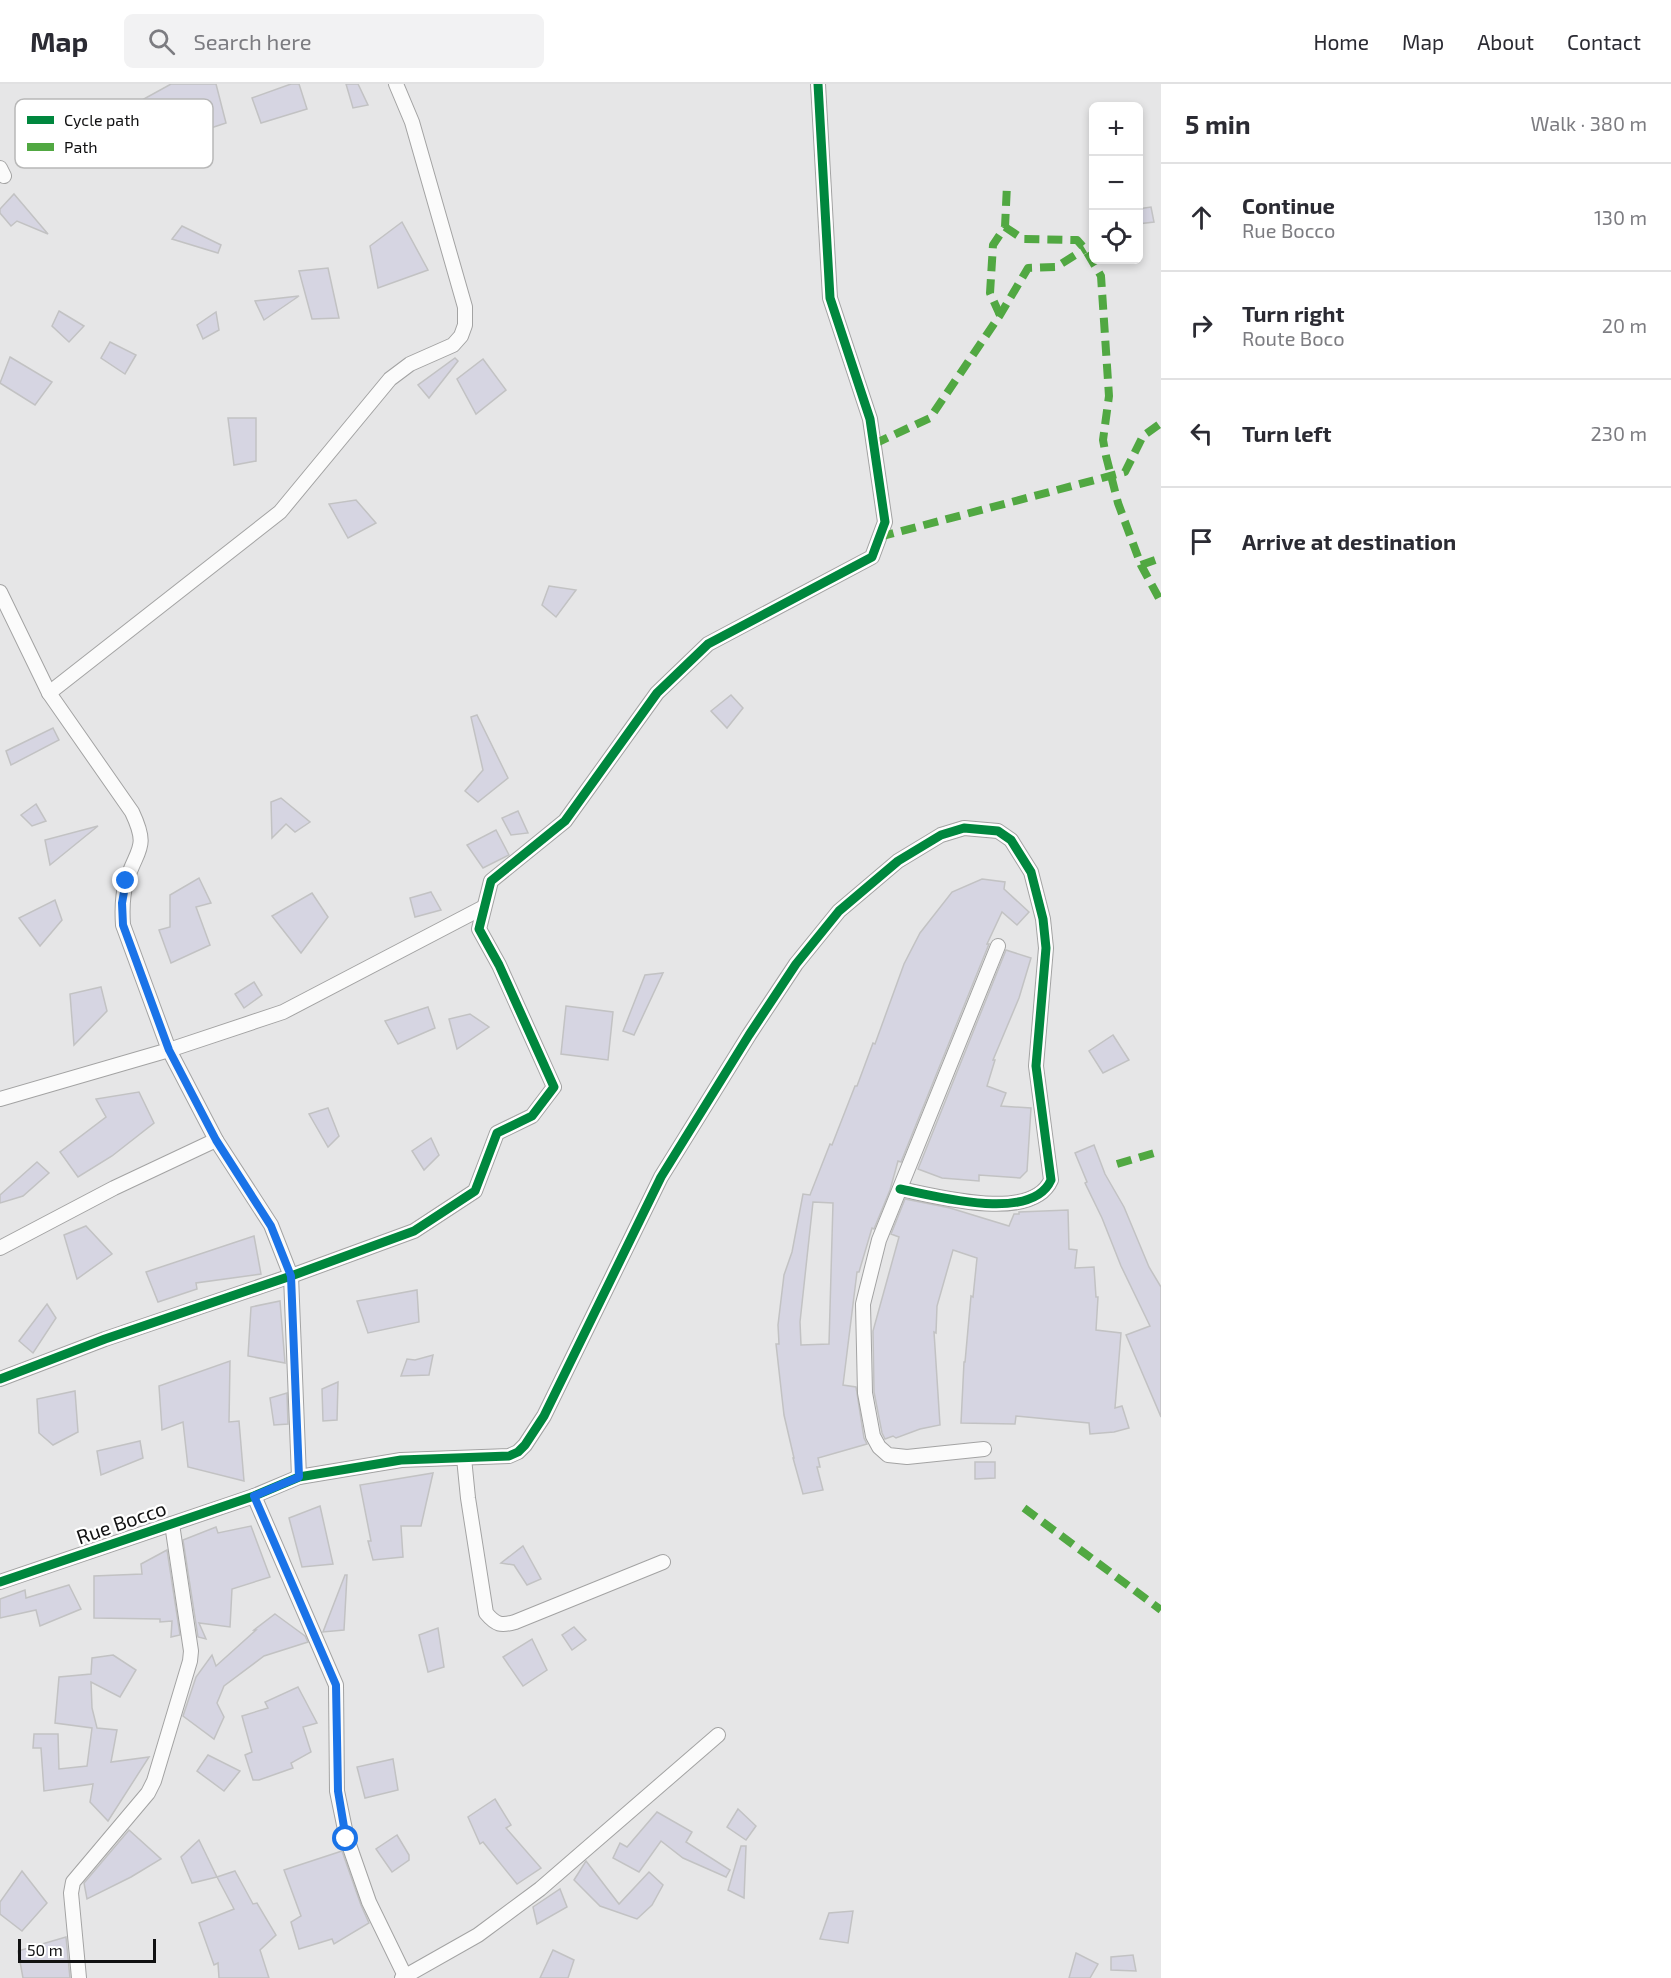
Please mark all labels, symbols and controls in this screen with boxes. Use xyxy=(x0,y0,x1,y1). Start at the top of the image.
search box xyxy=(124,14,544,68)
text: Map xyxy=(30,24,88,58)
icon: search xyxy=(145,25,178,58)
text: Search here xyxy=(193,28,312,54)
text: Home xyxy=(1313,29,1369,54)
text: Map xyxy=(1402,29,1444,54)
text: About xyxy=(1477,29,1534,54)
text: Contact xyxy=(1567,29,1641,54)
legend xyxy=(15,99,213,168)
map controls xyxy=(1089,102,1143,264)
button: + xyxy=(1089,102,1143,156)
text: 5 min xyxy=(1185,108,1251,139)
text: Cycle path xyxy=(64,110,140,129)
text: Walk · 380 m xyxy=(1530,111,1647,135)
text: Path xyxy=(64,137,98,156)
button: − xyxy=(1089,156,1143,210)
text: Continue xyxy=(1242,192,1335,218)
icon: ahead xyxy=(1185,201,1218,234)
text: 130 m xyxy=(1594,205,1647,229)
button: locate xyxy=(1089,210,1143,264)
text: Rue Bocco xyxy=(1242,218,1335,242)
text: Turn right xyxy=(1242,300,1344,326)
icon: right xyxy=(1185,309,1218,342)
text: 20 m xyxy=(1602,313,1647,337)
text: Route Boco xyxy=(1242,326,1345,350)
icon: left xyxy=(1185,417,1218,450)
text: Turn left xyxy=(1242,420,1331,446)
text: 230 m xyxy=(1591,421,1647,445)
icon: arrive xyxy=(1185,525,1218,558)
text: Arrive at destination xyxy=(1242,528,1456,554)
route end xyxy=(112,867,138,893)
street label: Rue Bocco xyxy=(73,1495,169,1549)
route start xyxy=(332,1825,358,1851)
scale bar xyxy=(18,1936,156,1964)
text: 50 m xyxy=(27,1940,63,1959)

